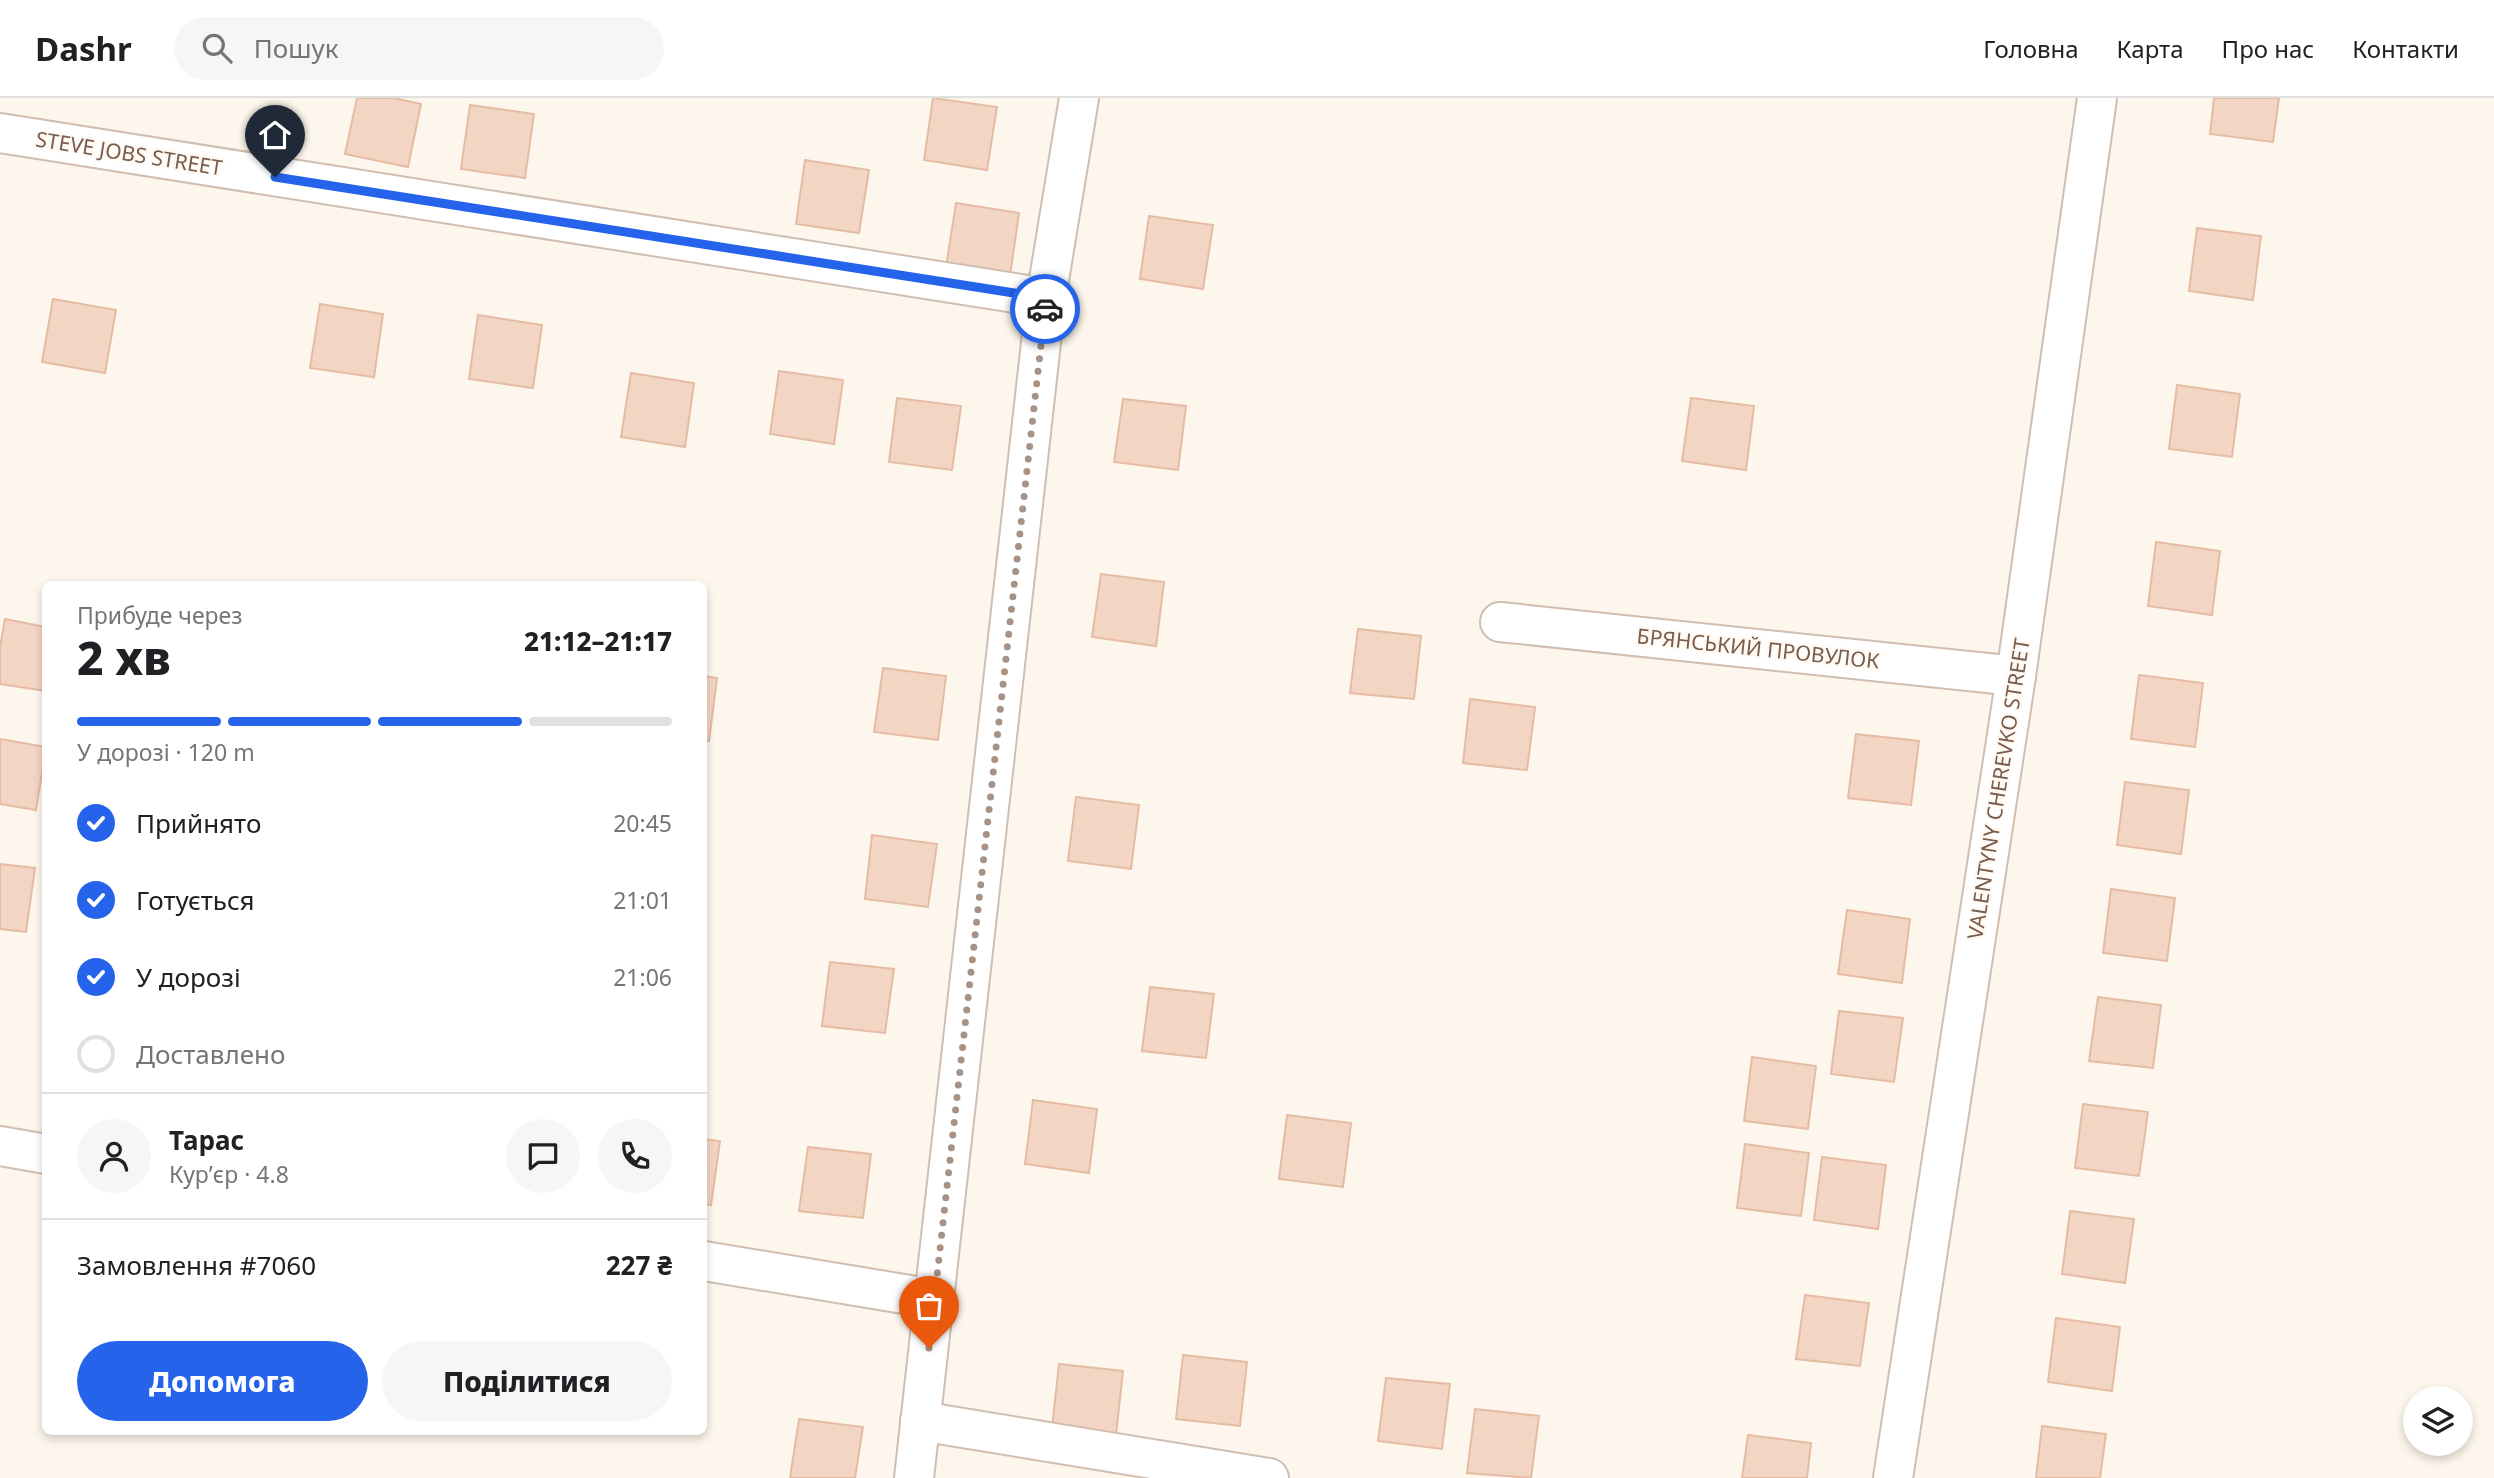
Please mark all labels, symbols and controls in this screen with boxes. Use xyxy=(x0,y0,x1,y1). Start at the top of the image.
search box xyxy=(174,17,664,80)
text: Dashr xyxy=(35,26,132,71)
icon: search xyxy=(198,29,236,67)
text: Пошук xyxy=(254,30,339,66)
text: Головна xyxy=(1983,32,2079,65)
text: Карта xyxy=(2117,32,2184,65)
text: Про нас xyxy=(2222,32,2314,65)
text: Контакти xyxy=(2352,32,2459,65)
pin xyxy=(245,105,305,177)
icon: home xyxy=(256,116,294,154)
street label: STEVE JOBS STREET xyxy=(34,124,225,182)
courier xyxy=(1010,274,1080,344)
icon: car xyxy=(1026,290,1064,328)
text: Прибуде через xyxy=(77,599,242,631)
street label: БРЯНСЬКИЙ ПРОВУЛОК xyxy=(1635,621,1881,675)
text: 21:12–21:17 xyxy=(524,623,672,659)
text: 2 хв xyxy=(77,626,171,688)
street label: VALENTYNY CHEREVKO STREET xyxy=(1960,636,2036,941)
text: У дорозі · 120 m xyxy=(77,736,255,768)
icon: check xyxy=(77,804,115,842)
text: Прийнято xyxy=(136,805,261,841)
text: 20:45 xyxy=(613,807,672,839)
icon: check xyxy=(77,881,115,919)
text: Готується xyxy=(136,882,255,918)
text: 21:01 xyxy=(613,884,672,916)
icon: check xyxy=(77,958,115,996)
text: У дорозі xyxy=(136,959,241,995)
text: 21:06 xyxy=(613,961,672,993)
text: Доставлено xyxy=(136,1036,285,1072)
button: person xyxy=(77,1119,151,1193)
button: chat xyxy=(506,1119,580,1193)
button: phone xyxy=(598,1119,672,1193)
text: Тарас xyxy=(169,1122,244,1158)
text: Кур’єр · 4.8 xyxy=(169,1158,289,1190)
text: Замовлення #7060 xyxy=(77,1247,316,1283)
text: 227 ₴ xyxy=(606,1247,672,1283)
pin xyxy=(899,1276,959,1348)
icon: bag xyxy=(910,1287,948,1325)
button: Допомога xyxy=(77,1341,368,1421)
button: Поділитися xyxy=(382,1341,672,1421)
map controls xyxy=(2403,1386,2473,1456)
button: layers xyxy=(2403,1386,2473,1456)

